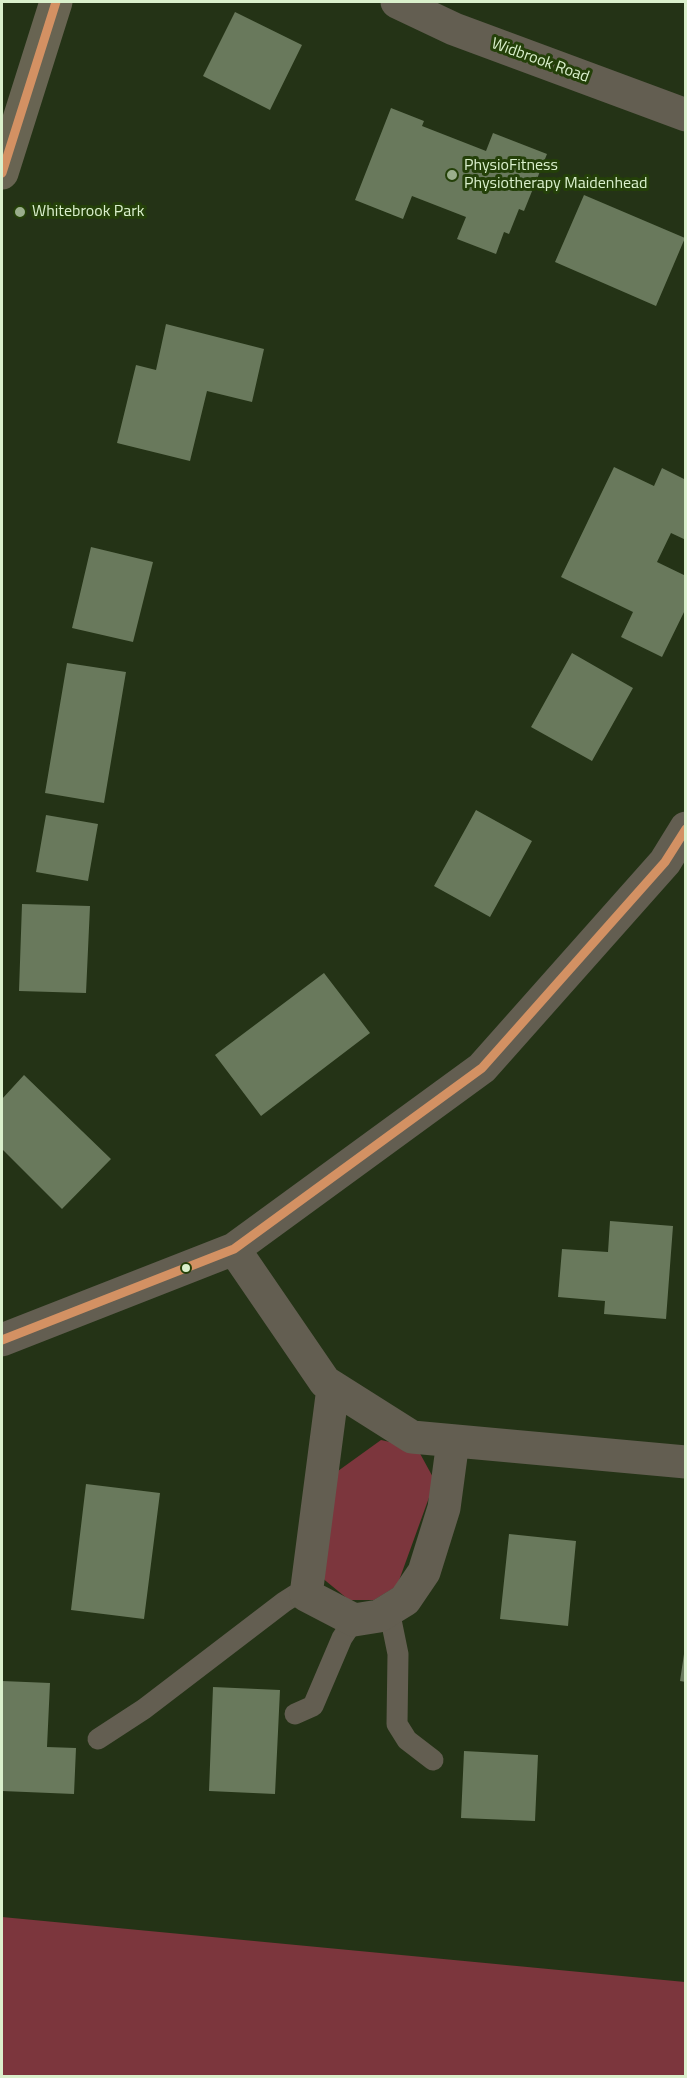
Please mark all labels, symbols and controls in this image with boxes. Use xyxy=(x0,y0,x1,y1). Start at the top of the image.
street label: Widbrook Road xyxy=(488,34,592,88)
place label: PhysioFitness Physiotherapy Maidenhead xyxy=(464,156,648,194)
marker: PhysioFitness Physiotherapy Maidenhead xyxy=(445,168,459,182)
place label: Whitebrook Park xyxy=(32,202,144,222)
marker: Whitebrook Park xyxy=(13,205,27,219)
unlabelled marker xyxy=(180,1262,192,1274)

